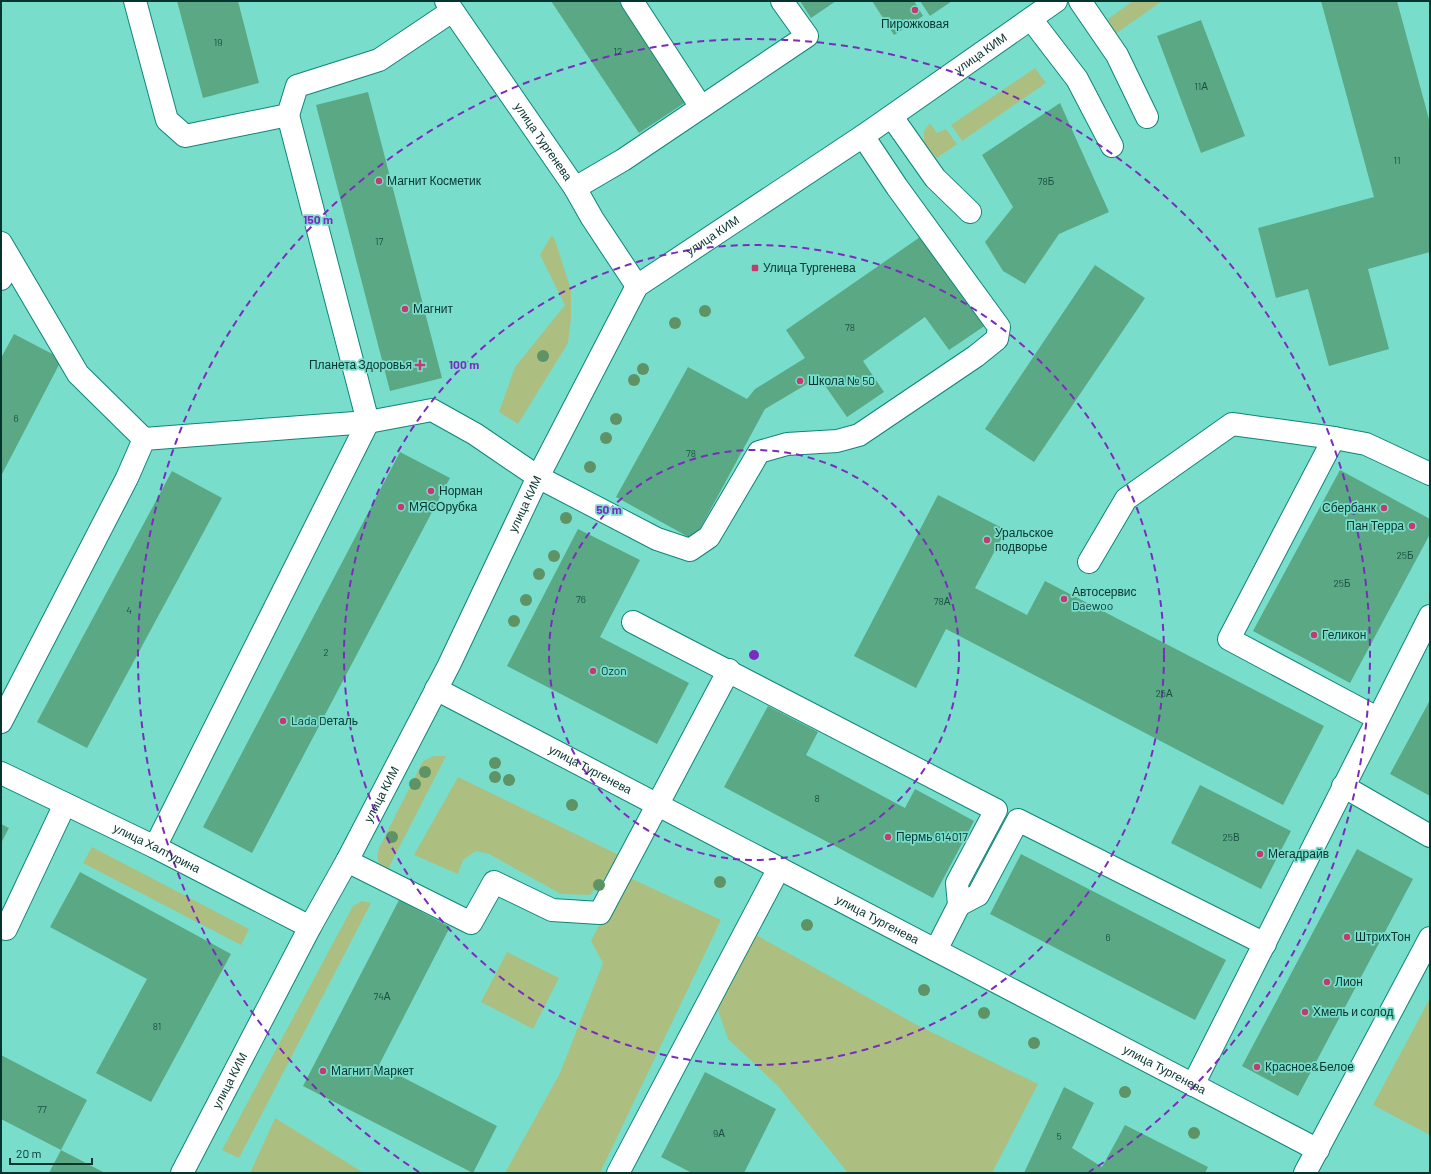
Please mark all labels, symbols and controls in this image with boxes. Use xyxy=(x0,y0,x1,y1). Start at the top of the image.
marker: Пирожковая xyxy=(910,5,920,15)
place label: Пирожковая xyxy=(881,16,949,31)
street label: улица КИМ xyxy=(951,30,1009,77)
house number: 19 xyxy=(214,36,222,48)
house number: 12 xyxy=(614,45,622,57)
house number: 11А xyxy=(1194,80,1208,92)
street label: улица Тургенева xyxy=(511,99,576,183)
house number: 11 xyxy=(1393,154,1401,166)
place label: Магнит Косметик xyxy=(387,173,482,187)
house number: 78Б xyxy=(1038,175,1055,187)
marker: Магнит Косметик xyxy=(374,176,384,186)
text: 150 m xyxy=(303,212,333,226)
street label: улица КИМ xyxy=(683,212,742,258)
house number: 17 xyxy=(375,235,383,247)
place label: Улица Тургенева xyxy=(763,260,856,275)
marker: Улица Тургенева xyxy=(750,263,760,273)
place label: Магнит xyxy=(413,301,454,315)
marker: Магнит xyxy=(400,304,410,314)
house number: 78 xyxy=(845,321,855,333)
place label: Планета Здоровья xyxy=(309,357,412,372)
text: 100 m xyxy=(449,357,479,371)
marker: Планета Здоровья xyxy=(415,360,425,370)
place label: Школа № 50 xyxy=(808,373,875,387)
marker: Школа № 50 xyxy=(795,376,805,386)
house number: 6 xyxy=(13,412,19,424)
house number: 78 xyxy=(686,447,696,459)
street label: улица КИМ xyxy=(505,473,544,535)
place label: Норман xyxy=(439,483,483,498)
marker: Норман xyxy=(426,486,436,496)
place label: МЯСОрубка xyxy=(409,499,477,514)
place label: Сбербанк xyxy=(1322,500,1377,515)
marker: МЯСОрубка xyxy=(396,502,406,512)
text: 50 m xyxy=(596,502,622,516)
marker: Сбербанк xyxy=(1379,503,1389,513)
place label: Пан Терра xyxy=(1346,518,1404,533)
marker: Пан Терра xyxy=(1407,521,1417,531)
place label: Уральское подворье xyxy=(995,525,1054,554)
marker: Уральское подворье xyxy=(982,535,992,545)
house number: 25Б xyxy=(1396,549,1414,561)
house number: 25Б xyxy=(1333,577,1351,589)
place label: Автосервис Daewoo xyxy=(1072,584,1137,612)
house number: 76 xyxy=(576,593,586,605)
marker: Автосервис Daewoo xyxy=(1059,594,1069,604)
house number: 78А xyxy=(934,595,951,607)
house number: 4 xyxy=(126,604,132,616)
place label: Геликон xyxy=(1322,627,1366,641)
marker: Геликон xyxy=(1309,630,1319,640)
house number: 2 xyxy=(323,646,329,658)
centre of rings xyxy=(747,648,761,662)
place label: Ozon xyxy=(601,663,627,677)
marker: Ozon xyxy=(588,666,598,676)
house number: 25А xyxy=(1155,687,1173,699)
place label: Lada Dеталь xyxy=(291,713,358,727)
marker: Lada Dеталь xyxy=(278,716,288,726)
street label: улица Тургенева xyxy=(546,741,635,796)
street label: улица КИМ xyxy=(360,764,401,825)
house number: 8 xyxy=(814,792,820,804)
street label: улица Халтурина xyxy=(111,820,203,875)
place label: Пермь 614017 xyxy=(896,829,968,844)
house number: 25В xyxy=(1222,831,1240,843)
marker: Пермь 614017 xyxy=(883,832,893,842)
place label: Мегадрайв xyxy=(1268,846,1329,861)
marker: Мегадрайв xyxy=(1255,849,1265,859)
street label: улица Тургенева xyxy=(833,891,922,946)
place label: ШтрихТон xyxy=(1355,929,1411,944)
house number: 6 xyxy=(1105,931,1111,943)
marker: ШтрихТон xyxy=(1342,932,1352,942)
place label: Лион xyxy=(1335,974,1363,988)
marker: Лион xyxy=(1322,977,1332,987)
house number: 74А xyxy=(374,990,391,1002)
place label: Хмель и солод xyxy=(1313,1004,1393,1019)
marker: Хмель и солод xyxy=(1300,1007,1310,1017)
house number: 81 xyxy=(153,1020,161,1032)
street label: улица Тургенева xyxy=(1121,1041,1209,1096)
street label: улица КИМ xyxy=(209,1050,249,1111)
place label: Красное&Белое xyxy=(1265,1059,1354,1074)
marker: Красное&Белое xyxy=(1252,1062,1262,1072)
place label: Магнит Маркет xyxy=(331,1063,415,1078)
marker: Магнит Маркет xyxy=(318,1066,328,1076)
house number: 77 xyxy=(37,1103,47,1115)
house number: 9А xyxy=(713,1127,725,1139)
house number: 5 xyxy=(1056,1130,1062,1142)
scale bar xyxy=(10,1140,92,1166)
text: 20 m xyxy=(16,1146,42,1160)

